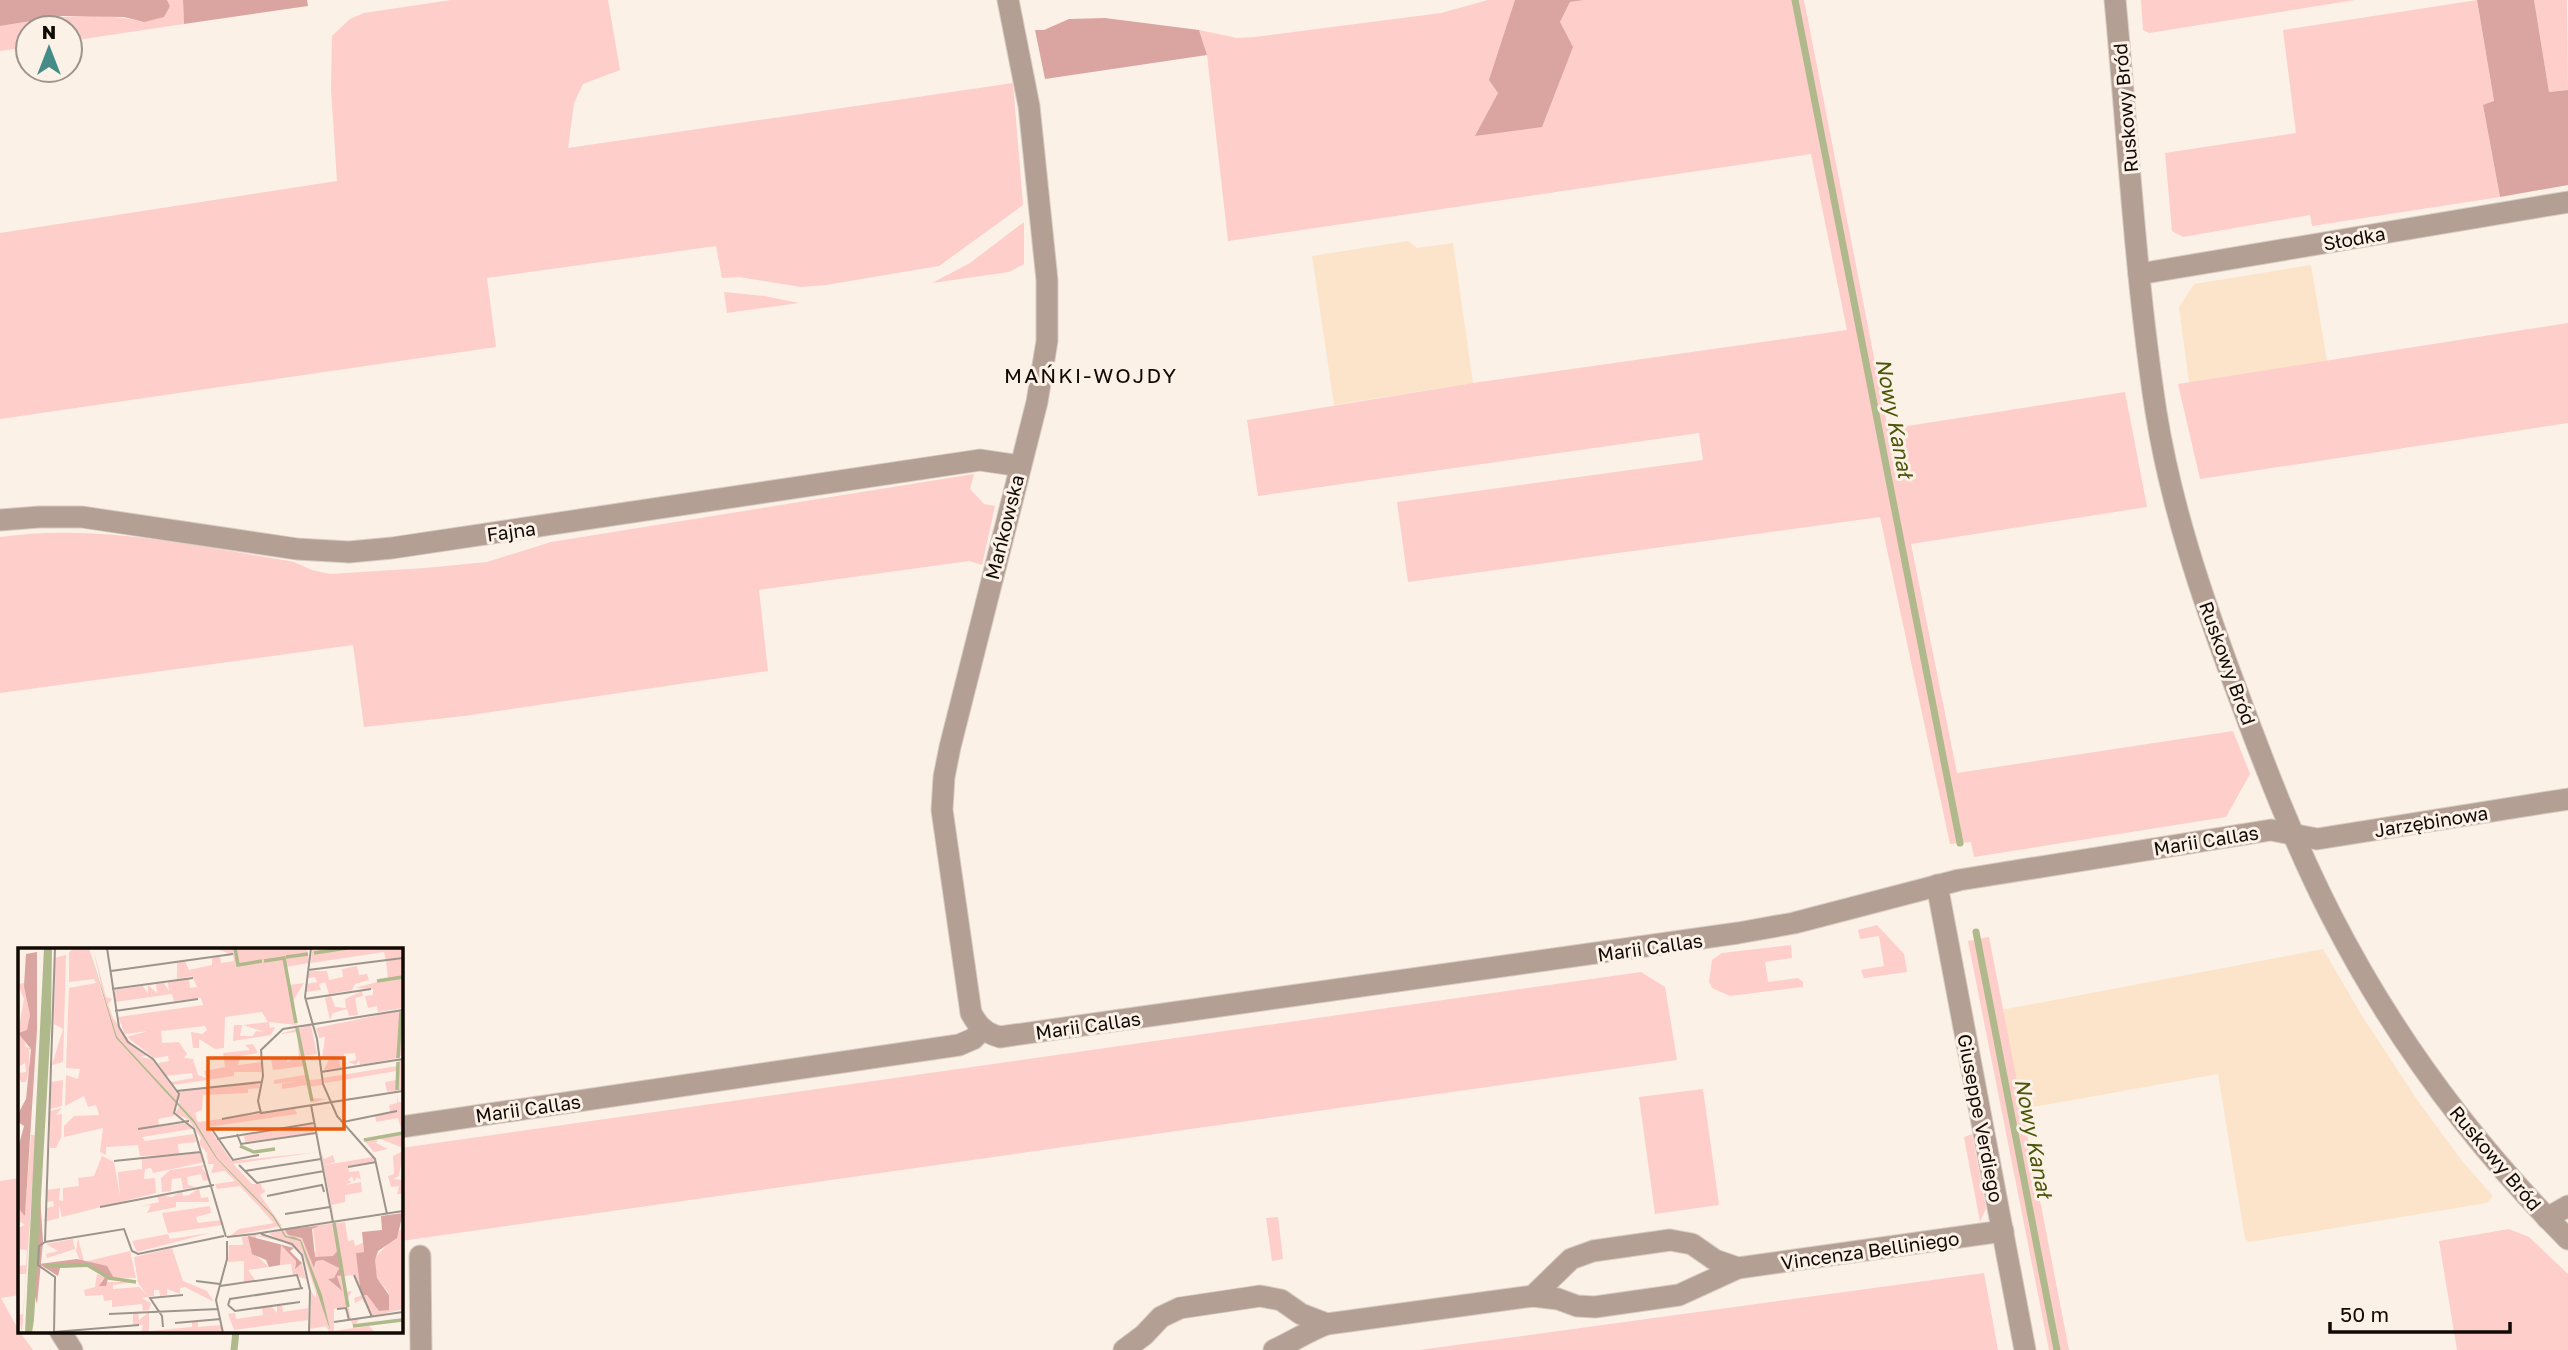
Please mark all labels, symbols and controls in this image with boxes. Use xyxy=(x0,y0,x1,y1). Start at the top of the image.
north arrow xyxy=(14,14,84,84)
text: N xyxy=(42,20,56,43)
street label: Ruskowy Bród xyxy=(2108,42,2142,174)
street label: Słodka xyxy=(2321,221,2387,255)
water label: Nowy Kanał xyxy=(1871,356,1920,483)
district label: MAŃKI-WOJDY xyxy=(1004,362,1178,388)
street label: Mańkowska xyxy=(980,472,1028,582)
street label: Fajna xyxy=(485,516,537,546)
street label: Ruskowy Bród xyxy=(2195,598,2261,728)
street label: Jarzębinowa xyxy=(2372,801,2490,841)
street label: Marii Callas xyxy=(2152,820,2260,860)
street label: Marii Callas xyxy=(1596,928,1704,966)
inset map xyxy=(18,948,402,1332)
street label: Marii Callas xyxy=(1034,1006,1142,1044)
street label: Giuseppe Verdiego xyxy=(1953,1032,2009,1204)
water label: Nowy Kanał xyxy=(2010,1076,2059,1203)
street label: Marii Callas xyxy=(474,1089,582,1127)
street label: Ruskowy Bród xyxy=(2445,1101,2547,1215)
street label: Vincenza Belliniego xyxy=(1779,1226,1961,1274)
scale bar xyxy=(2330,1290,2510,1334)
text: 50 m xyxy=(2340,1301,2389,1327)

